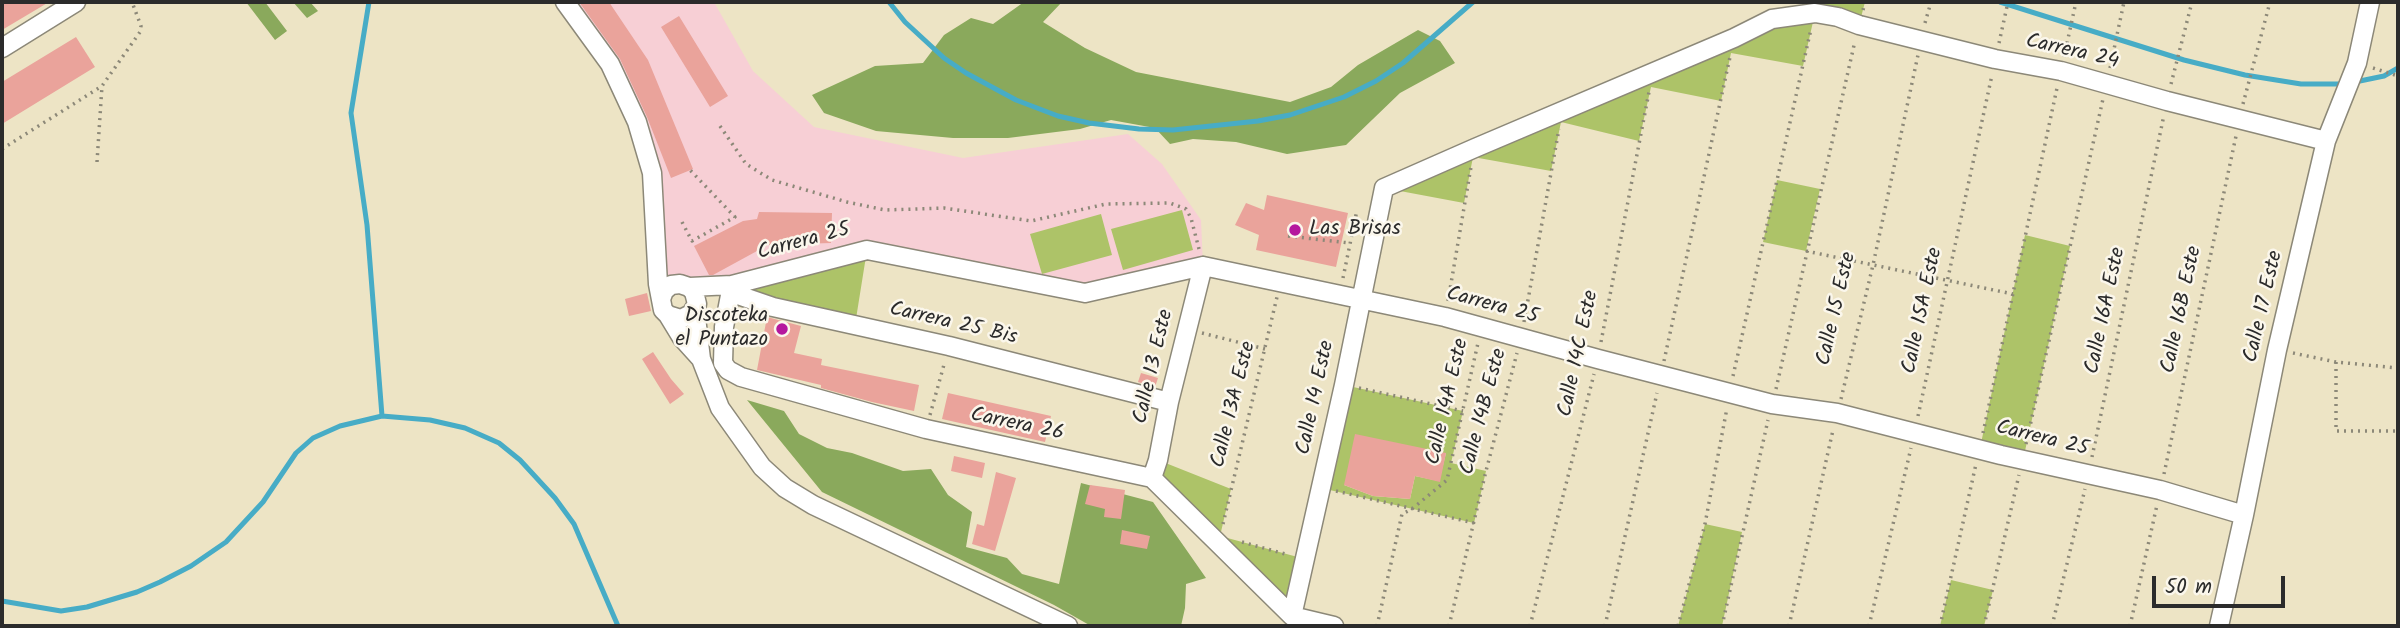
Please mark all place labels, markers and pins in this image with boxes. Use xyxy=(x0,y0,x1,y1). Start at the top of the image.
place label: Las Brisas xyxy=(1309,217,1401,243)
marker: Las Brisas xyxy=(1287,222,1303,238)
place label: Discoteka el Puntazo xyxy=(676,304,768,354)
marker: Discoteka el Puntazo xyxy=(774,321,790,337)

